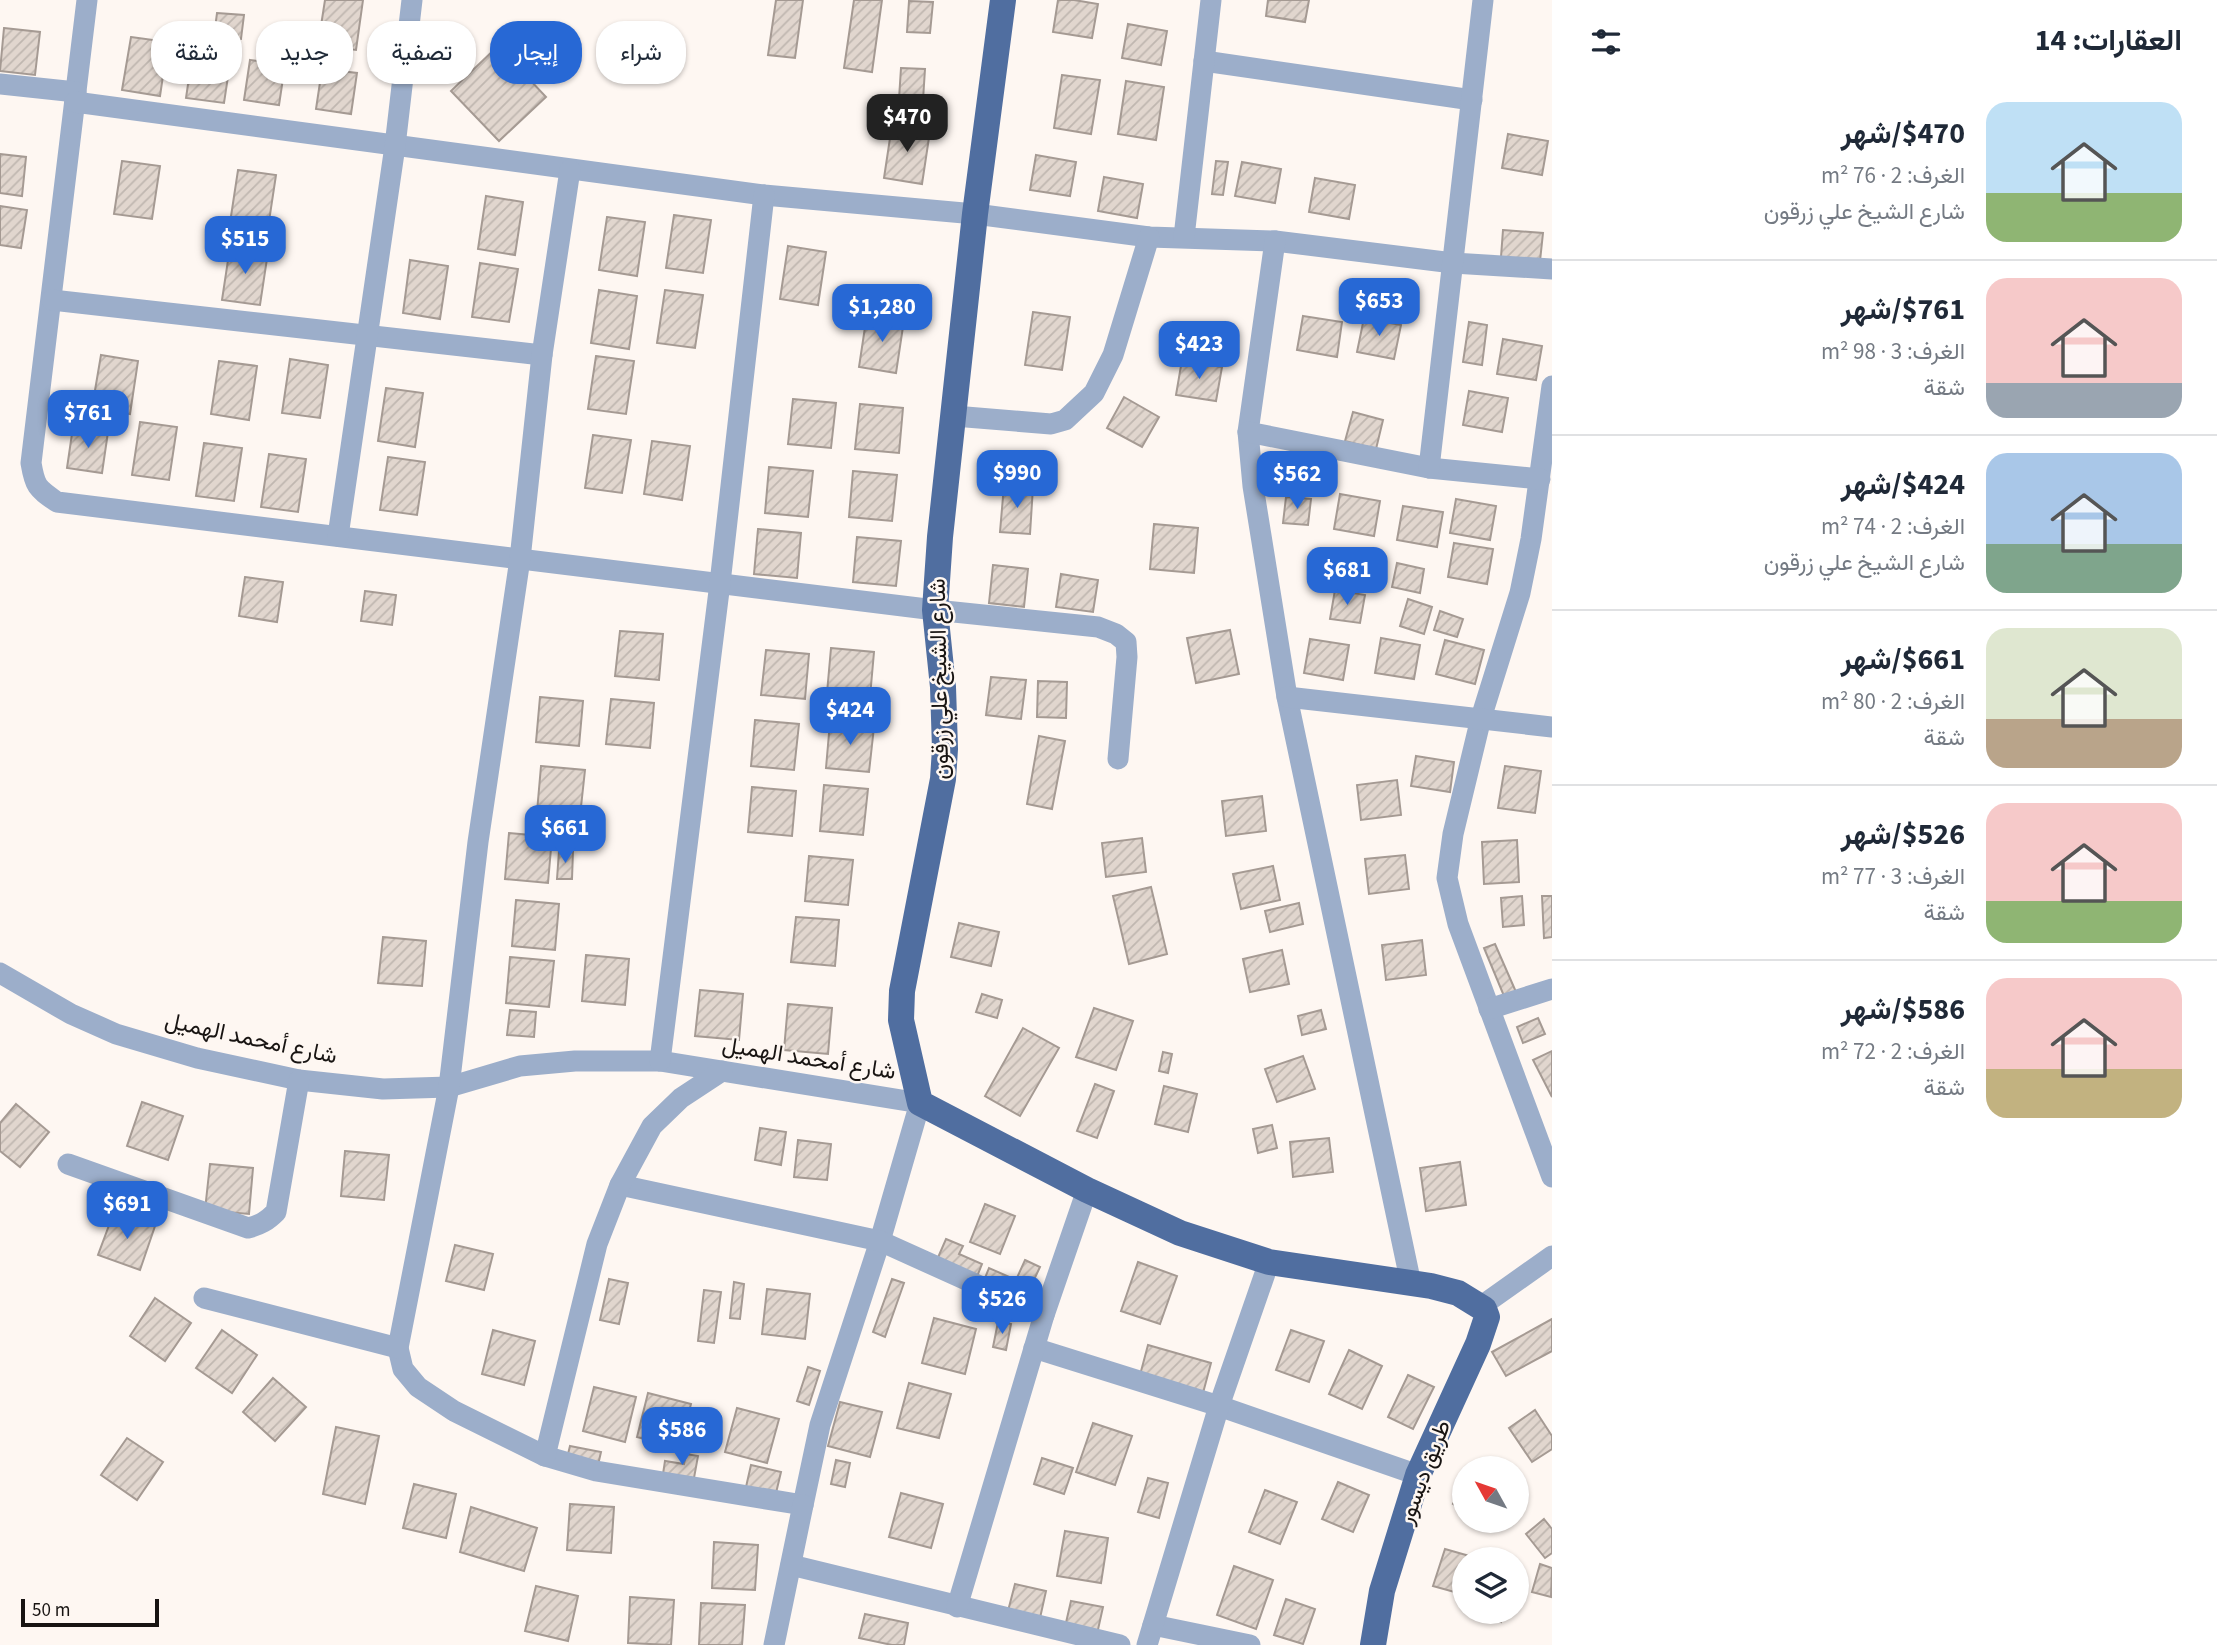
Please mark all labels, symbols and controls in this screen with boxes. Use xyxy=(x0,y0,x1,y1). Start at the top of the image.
text: العقارات: 14 xyxy=(2035,19,2182,62)
chip: شقة xyxy=(151,21,242,84)
chip: جديد xyxy=(256,21,353,84)
chip: تصفية xyxy=(367,21,476,84)
chip: إيجار xyxy=(490,21,582,84)
chip: شراء xyxy=(596,21,686,84)
icon: filters xyxy=(1587,23,1625,61)
pin: $470 xyxy=(866,94,948,154)
text: $470 xyxy=(883,100,931,133)
text: $470/شهر xyxy=(1841,112,1965,155)
icon: home xyxy=(2042,130,2126,214)
text: الغرف: 2 · 76 m² xyxy=(1821,159,1965,192)
text: شارع الشيخ علي زرقون xyxy=(1764,195,1965,228)
pin: $515 xyxy=(204,216,286,276)
text: $515 xyxy=(221,222,269,255)
pin: $653 xyxy=(1338,278,1420,338)
pin: $1,280 xyxy=(825,284,939,344)
text: $653 xyxy=(1355,284,1403,317)
text: $761/شهر xyxy=(1841,288,1965,331)
text: $1,280 xyxy=(848,290,916,323)
icon: home xyxy=(2042,306,2126,390)
pin: $423 xyxy=(1158,322,1240,381)
text: $423 xyxy=(1175,327,1223,360)
text: الغرف: 3 · 98 m² xyxy=(1821,335,1965,368)
text: شقة xyxy=(1923,371,1965,404)
pin: $761 xyxy=(47,391,129,450)
text: $761 xyxy=(64,396,112,429)
pin: $990 xyxy=(976,450,1058,510)
pin: $562 xyxy=(1256,452,1338,511)
text: $990 xyxy=(993,456,1041,489)
text: $562 xyxy=(1273,457,1321,490)
text: $424/شهر xyxy=(1841,463,1965,506)
icon: home xyxy=(2042,481,2126,565)
text: الغرف: 2 · 74 m² xyxy=(1821,510,1965,543)
text: شارع الشيخ علي زرقون xyxy=(1764,546,1965,579)
pin: $681 xyxy=(1306,548,1388,607)
text: $681 xyxy=(1323,553,1371,586)
street label: شارع الشيخ علي زرقون xyxy=(921,578,959,780)
text: $661/شهر xyxy=(1841,638,1965,681)
icon: home xyxy=(2042,656,2126,740)
text: الغرف: 2 · 80 m² xyxy=(1821,685,1965,718)
pin: $424 xyxy=(809,688,891,747)
text: $424 xyxy=(826,693,874,726)
text: شقة xyxy=(1923,721,1965,754)
pin: $661 xyxy=(524,806,606,865)
text: $661 xyxy=(541,811,589,844)
text: $526/شهر xyxy=(1841,813,1965,856)
icon: home xyxy=(2042,831,2126,915)
text: الغرف: 3 · 77 m² xyxy=(1821,860,1965,893)
text: شقة xyxy=(1923,896,1965,929)
text: $586/شهر xyxy=(1841,988,1965,1031)
street label: شارع أمحمد الهميل xyxy=(162,1004,340,1072)
icon: home xyxy=(2042,1006,2126,1090)
street label: شارع أمحمد الهميل xyxy=(720,1028,898,1088)
text: الغرف: 2 · 72 m² xyxy=(1821,1035,1965,1068)
text: شقة xyxy=(1923,1071,1965,1104)
pin: $691 xyxy=(86,1182,168,1241)
text: $691 xyxy=(103,1187,151,1220)
pin: $526 xyxy=(961,1276,1043,1336)
text: $526 xyxy=(978,1282,1026,1315)
pin: $586 xyxy=(641,1408,723,1467)
text: $586 xyxy=(658,1413,706,1446)
street label: طريق ديسور xyxy=(1389,1415,1459,1530)
north arrow xyxy=(1452,1456,1530,1533)
map controls xyxy=(1452,1456,1529,1624)
button: layers xyxy=(1452,1547,1529,1624)
scale bar xyxy=(21,1596,159,1628)
text: 50 m xyxy=(32,1597,70,1624)

